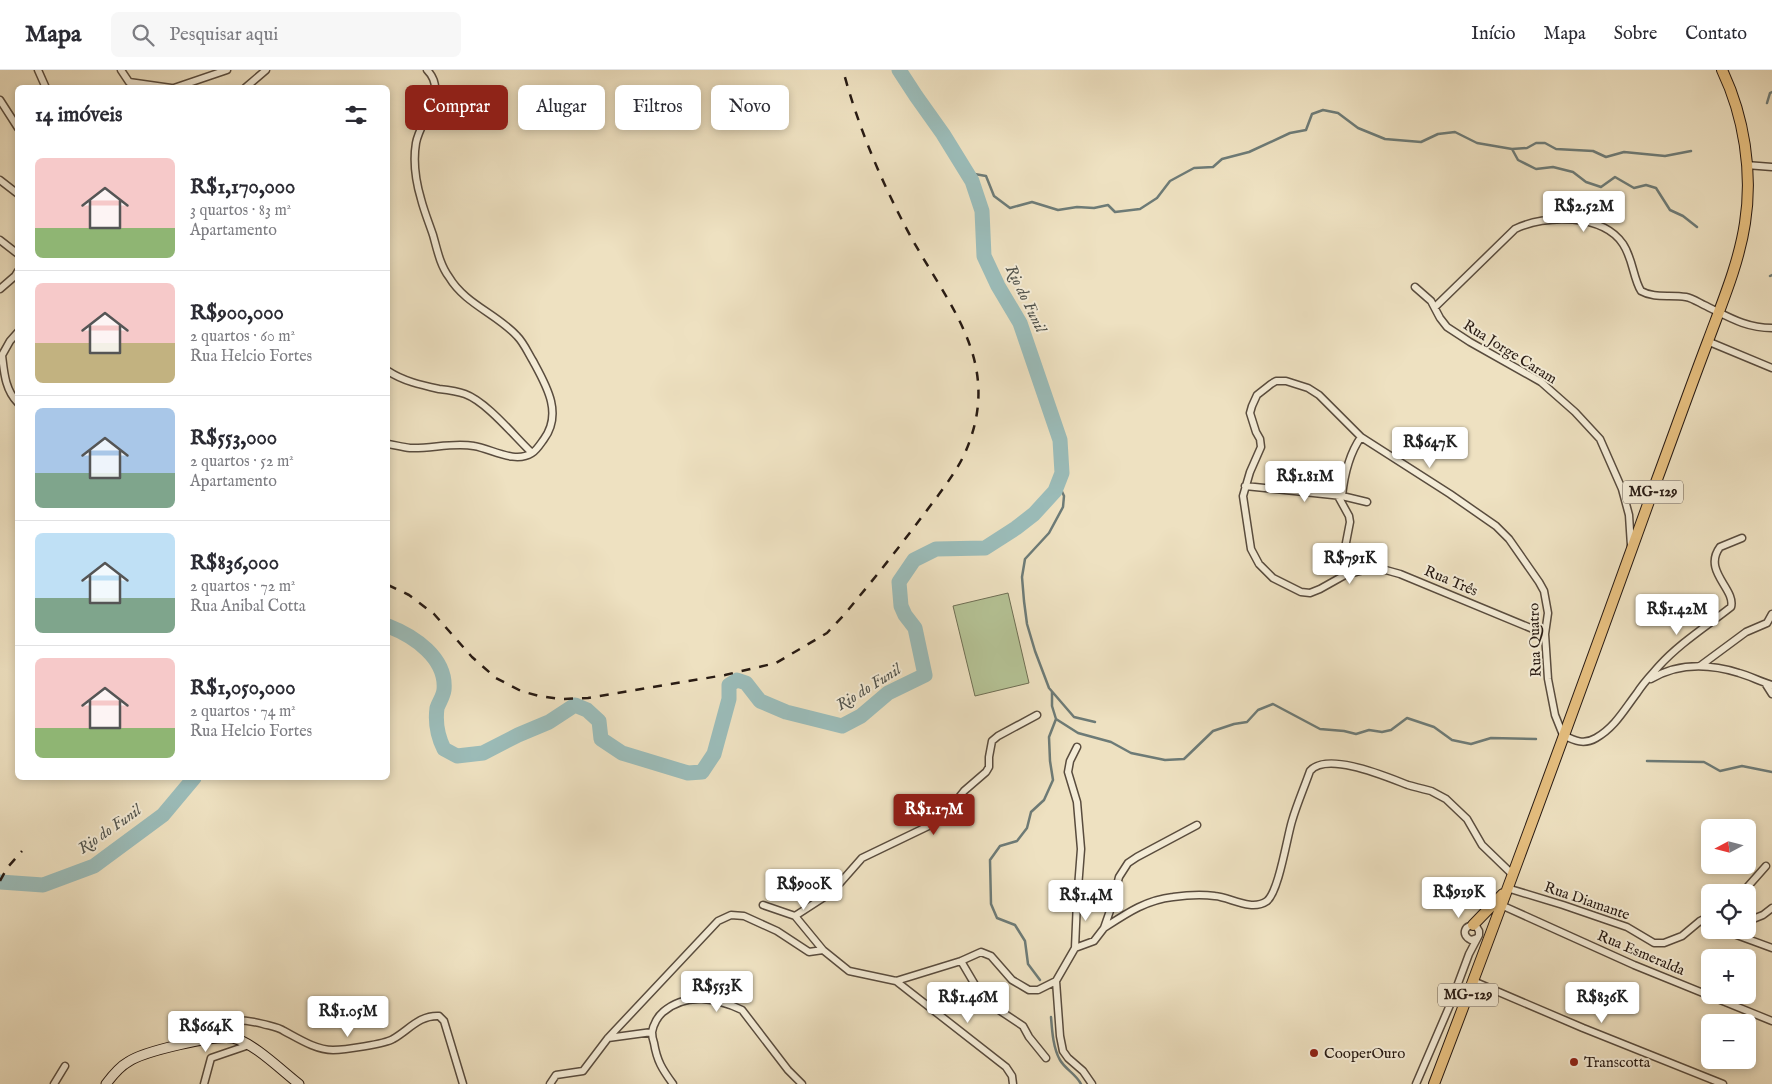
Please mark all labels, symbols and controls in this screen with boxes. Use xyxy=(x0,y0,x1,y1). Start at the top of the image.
search box xyxy=(111,12,461,57)
text: Mapa xyxy=(25,19,81,50)
icon: search xyxy=(129,21,157,49)
text: Pesquisar aqui xyxy=(169,23,278,47)
text: Início xyxy=(1471,23,1516,46)
text: Mapa xyxy=(1544,23,1586,46)
text: Sobre xyxy=(1614,23,1657,46)
text: Contato xyxy=(1685,23,1747,46)
chip: Comprar xyxy=(405,85,508,130)
chip: Alugar xyxy=(518,85,605,130)
chip: Filtros xyxy=(615,85,701,130)
chip: Novo xyxy=(711,85,789,130)
icon: filters xyxy=(342,101,370,129)
text: 14 imóveis xyxy=(35,102,122,129)
text: R$1,170,000 xyxy=(190,174,295,201)
icon: home xyxy=(75,178,135,238)
pin: R$2.52M xyxy=(1538,190,1630,233)
text: R$2.52M xyxy=(1554,197,1614,217)
text: 3 quartos · 83 m² xyxy=(190,201,291,221)
text: Apartamento xyxy=(190,221,277,241)
water label: Rio do Funil xyxy=(1000,262,1051,337)
text: R$900,000 xyxy=(190,300,284,327)
icon: home xyxy=(75,303,135,363)
street label: Rua Jorge Caram xyxy=(1459,316,1561,389)
text: 2 quartos · 60 m² xyxy=(190,327,295,347)
text: Rua Helcio Fortes xyxy=(190,347,312,367)
text: R$553,000 xyxy=(190,425,277,452)
pin: R$647K xyxy=(1389,426,1471,469)
icon: home xyxy=(75,428,135,488)
text: R$647K xyxy=(1403,433,1457,453)
text: 2 quartos · 52 m² xyxy=(190,452,294,472)
pin: R$1.81M xyxy=(1259,460,1351,503)
text: R$1.81M xyxy=(1276,467,1334,487)
text: Apartamento xyxy=(190,472,277,492)
road number: MG-129 xyxy=(1623,481,1683,504)
pin: R$791K xyxy=(1309,542,1391,585)
text: R$791K xyxy=(1324,549,1376,569)
text: R$836,000 xyxy=(190,550,279,577)
icon: home xyxy=(75,553,135,613)
street label: Rua Três xyxy=(1421,561,1481,601)
text: 2 quartos · 72 m² xyxy=(190,577,296,597)
pin: R$1.42M xyxy=(1631,594,1723,636)
text: Rua Anibal Cotta xyxy=(190,597,306,617)
text: R$1.42M xyxy=(1647,600,1707,620)
street label: Rua Quatro xyxy=(1524,603,1546,677)
water label: Rio do Funil xyxy=(833,660,906,716)
text: R$1,050,000 xyxy=(190,675,296,702)
icon: home xyxy=(75,678,135,738)
text: 2 quartos · 74 m² xyxy=(190,702,296,722)
text: Rua Helcio Fortes xyxy=(190,722,312,742)
pin: R$1.17M xyxy=(888,794,980,836)
water label: Rio do Funil xyxy=(74,800,147,859)
text: R$1.17M xyxy=(905,800,963,820)
north arrow xyxy=(1701,819,1756,874)
map controls xyxy=(1701,819,1756,1069)
pin: R$900K xyxy=(763,868,845,911)
text: R$900K xyxy=(776,875,832,895)
pin: R$919K xyxy=(1418,876,1500,919)
street label: Rua Diamante xyxy=(1542,877,1632,925)
pin: R$1.4M xyxy=(1045,880,1127,922)
text: R$919K xyxy=(1433,883,1485,903)
button: locate xyxy=(1701,884,1756,939)
text: R$1.4M xyxy=(1059,886,1113,906)
street label: Rua Esmeralda xyxy=(1594,926,1688,980)
button: + xyxy=(1701,949,1756,1004)
pin: R$553K xyxy=(676,970,758,1013)
text: R$553K xyxy=(692,977,742,997)
pin: R$1.46M xyxy=(922,982,1014,1024)
pin: R$836K xyxy=(1561,982,1643,1024)
road number: MG-129 xyxy=(1438,984,1498,1006)
text: R$1.46M xyxy=(938,988,998,1008)
text: R$836K xyxy=(1576,988,1628,1008)
pin: R$1.05M xyxy=(302,996,394,1038)
text: R$1.05M xyxy=(318,1002,378,1022)
pin: R$664K xyxy=(165,1010,247,1053)
button: − xyxy=(1701,1014,1756,1069)
text: R$664K xyxy=(179,1017,233,1037)
place label: CooperOuro xyxy=(1324,1044,1405,1063)
marker: CooperOuro xyxy=(1308,1047,1320,1059)
place label: Transcotta xyxy=(1584,1053,1651,1072)
marker: Transcotta xyxy=(1568,1056,1580,1068)

